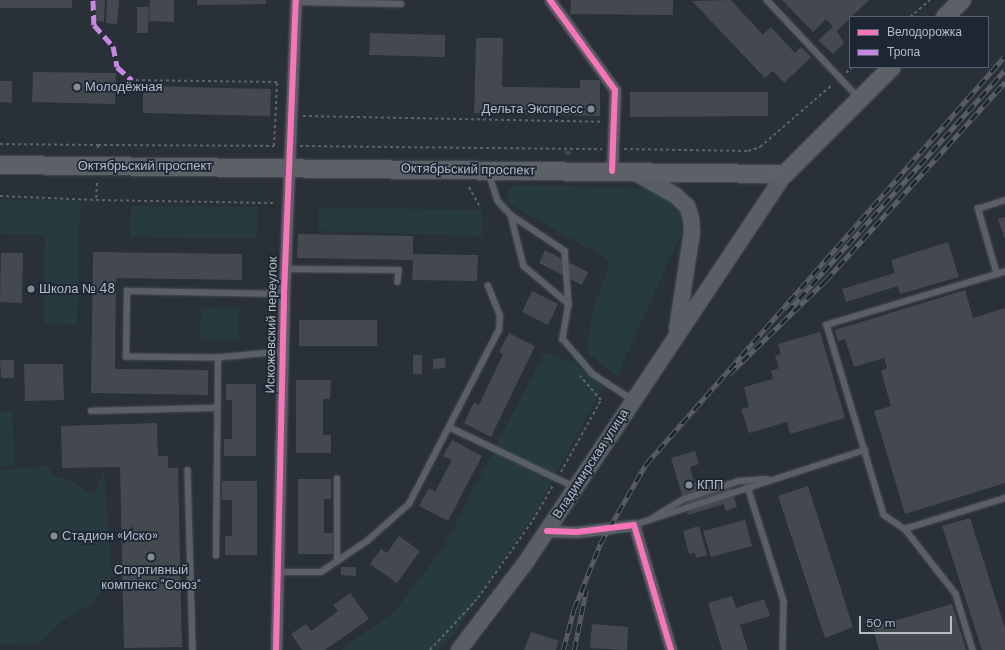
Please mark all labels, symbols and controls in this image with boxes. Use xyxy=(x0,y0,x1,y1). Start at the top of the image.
legend xyxy=(849,16,989,68)
text: Велодорожка xyxy=(887,24,962,40)
text: Тропа xyxy=(887,44,920,60)
place label: Молодёжная xyxy=(85,79,163,95)
marker: Молодёжная xyxy=(72,82,82,92)
place label: Дельта Экспресс xyxy=(481,101,583,117)
marker: Дельта Экспресс xyxy=(586,104,596,114)
street label: Октябрьский проспект xyxy=(78,158,212,174)
street label: Октябрьский проспект xyxy=(401,161,535,179)
street label: Искожевский переулок xyxy=(263,256,281,394)
place label: Школа № 48 xyxy=(39,281,115,297)
marker: Школа № 48 xyxy=(26,284,36,294)
street label: Владимирская улица xyxy=(550,406,632,522)
place label: КПП xyxy=(697,477,723,493)
marker: КПП xyxy=(684,480,694,490)
place label: Стадион «Иско» xyxy=(62,528,158,544)
marker: Стадион «Иско» xyxy=(49,531,59,541)
marker: Спортивный комплекс "Союз" xyxy=(146,552,156,562)
place label: Спортивный комплекс "Союз" xyxy=(101,563,201,594)
scale bar xyxy=(861,608,954,634)
text: 50 m xyxy=(866,615,895,631)

